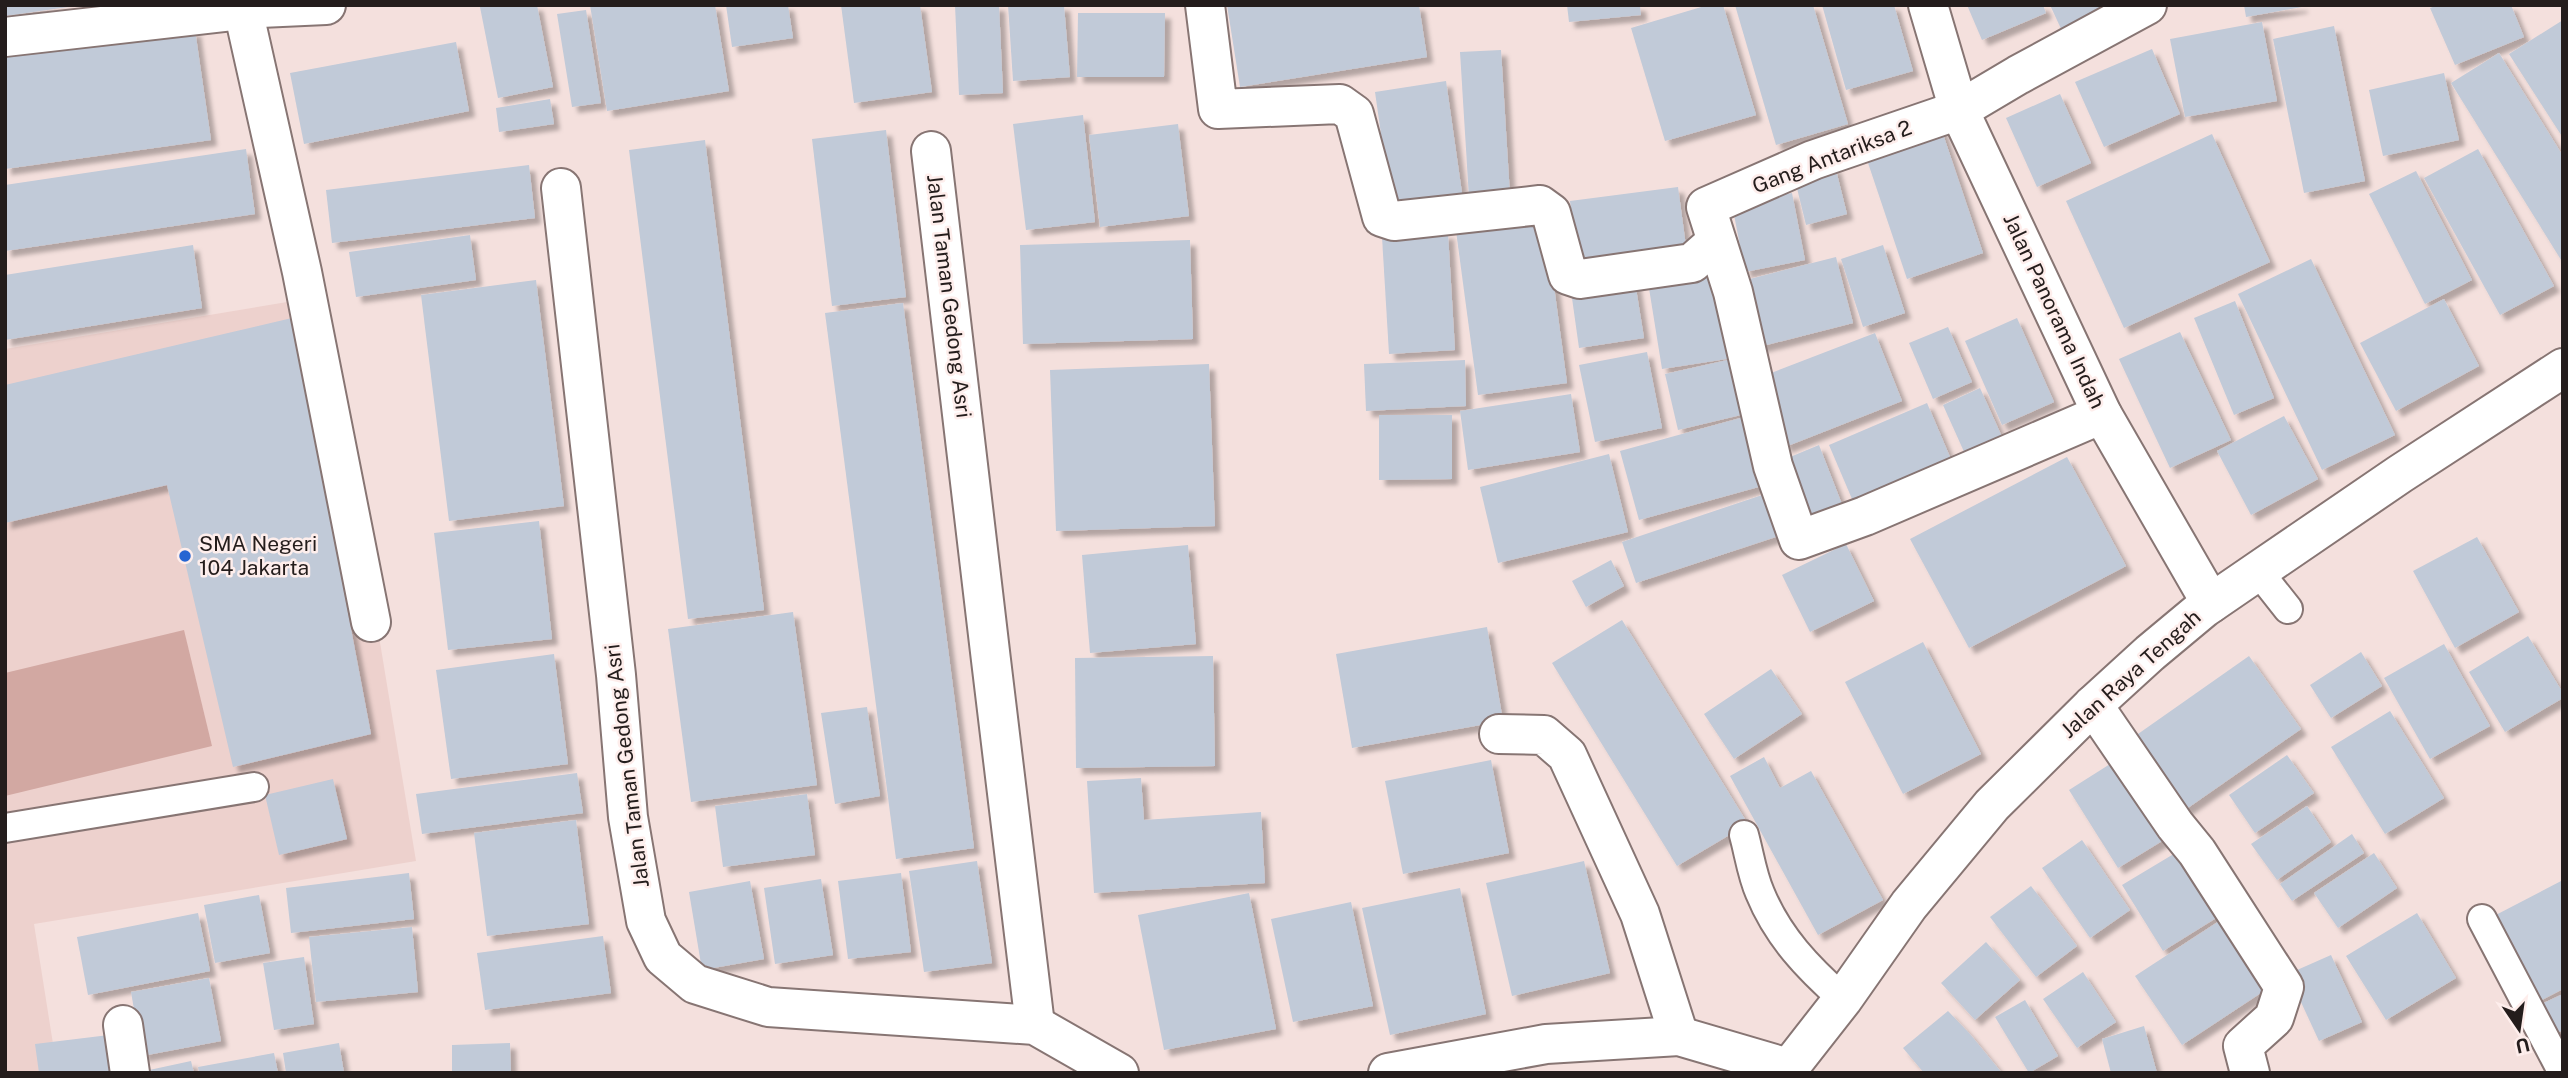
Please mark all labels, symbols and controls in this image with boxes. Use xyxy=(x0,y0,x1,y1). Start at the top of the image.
street label: Gang Antariksa 2 xyxy=(1749,115,1915,198)
street label: Jalan Taman Gedong Asri xyxy=(922,173,977,419)
street label: Jalan Panorama Indah xyxy=(1998,209,2111,412)
place label: SMA Negeri 104 Jakarta xyxy=(199,531,317,580)
marker: SMA Negeri 104 Jakarta xyxy=(177,548,193,564)
street label: Jalan Raya Tengah xyxy=(2056,604,2206,743)
street label: Jalan Taman Gedong Asri xyxy=(599,643,654,889)
north arrow xyxy=(2484,994,2554,1064)
text: U xyxy=(2514,1033,2532,1058)

